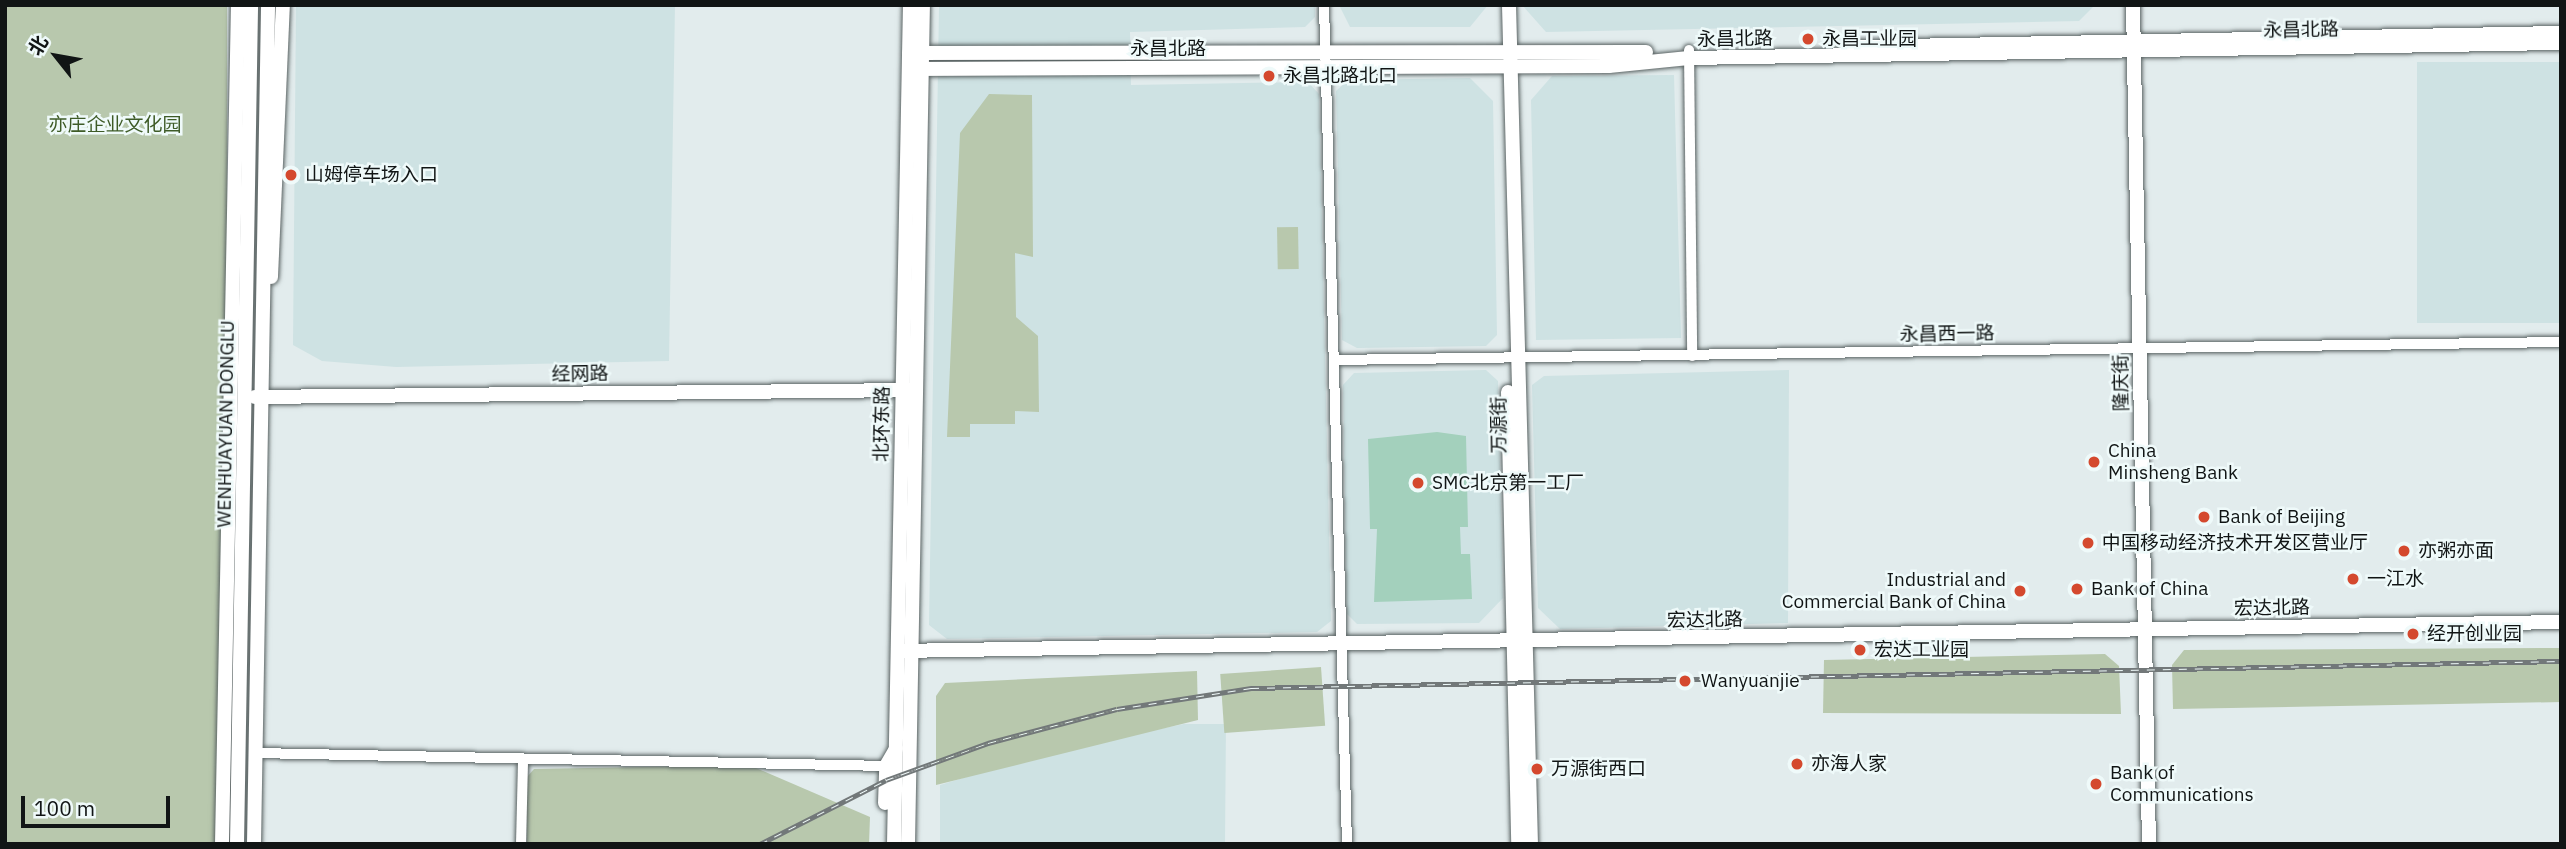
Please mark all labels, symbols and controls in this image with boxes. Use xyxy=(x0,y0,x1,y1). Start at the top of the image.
street label: 永昌北路 xyxy=(2263,18,2339,42)
north arrow xyxy=(21,21,91,91)
street label: 永昌北路 xyxy=(1697,27,1773,51)
place label: 永昌工业园 xyxy=(1822,28,1917,50)
text: 北 xyxy=(23,31,53,60)
marker: 永昌工业园 xyxy=(1800,31,1816,47)
street label: 永昌北路 xyxy=(1130,38,1206,60)
place label: 永昌北路北口 xyxy=(1283,65,1397,87)
marker: 永昌北路北口 xyxy=(1261,68,1277,84)
park label: 亦庄企业文化园 xyxy=(49,114,181,136)
place label: 山姆停车场入口 xyxy=(305,164,438,186)
marker: 山姆停车场入口 xyxy=(283,167,299,183)
street label: WENHUAYUAN DONGLU xyxy=(213,320,239,528)
street label: 永昌西一路 xyxy=(1899,322,1995,346)
street label: 隆庆街 xyxy=(2109,354,2133,412)
street label: 经网路 xyxy=(551,362,609,386)
street label: 北环东路 xyxy=(870,386,894,462)
street label: 万源街 xyxy=(1487,396,1511,454)
place label: China Minsheng Bank xyxy=(2108,440,2238,484)
marker: China Minsheng Bank xyxy=(2086,454,2102,470)
place label: SMC北京第一工厂 xyxy=(1432,472,1584,494)
marker: SMC北京第一工厂 xyxy=(1410,475,1426,491)
place label: Bank of Beijing xyxy=(2218,506,2345,528)
marker: Bank of Beijing xyxy=(2196,509,2212,525)
place label: 中国移动经济技术开发区营业厅 xyxy=(2102,532,2368,554)
marker: 中国移动经济技术开发区营业厅 xyxy=(2080,535,2096,551)
place label: 亦粥亦面 xyxy=(2418,540,2494,562)
marker: 亦粥亦面 xyxy=(2396,543,2412,559)
place label: 一江水 xyxy=(2367,568,2424,590)
place label: Industrial and Commercial Bank of China xyxy=(1782,569,2006,613)
marker: 一江水 xyxy=(2345,571,2361,587)
place label: Bank of China xyxy=(2091,578,2208,600)
marker: Bank of China xyxy=(2069,581,2085,597)
marker: Industrial and Commercial Bank of China xyxy=(2012,583,2028,599)
street label: 宏达北路 xyxy=(2234,596,2310,620)
street label: 宏达北路 xyxy=(1667,608,1743,632)
place label: 经开创业园 xyxy=(2427,623,2522,645)
marker: 经开创业园 xyxy=(2405,626,2421,642)
place label: 宏达工业园 xyxy=(1874,639,1969,661)
marker: 宏达工业园 xyxy=(1852,642,1868,658)
place label: Wanyuanjie xyxy=(1701,670,1800,692)
marker: Wanyuanjie xyxy=(1675,671,1695,691)
place label: 亦海人家 xyxy=(1811,753,1887,775)
marker: 亦海人家 xyxy=(1789,756,1805,772)
place label: 万源街西口 xyxy=(1551,758,1646,780)
marker: 万源街西口 xyxy=(1529,761,1545,777)
place label: Bank of Communications xyxy=(2110,762,2254,806)
marker: Bank of Communications xyxy=(2088,776,2104,792)
scale bar xyxy=(24,782,173,826)
text: 100 m xyxy=(34,794,95,822)

